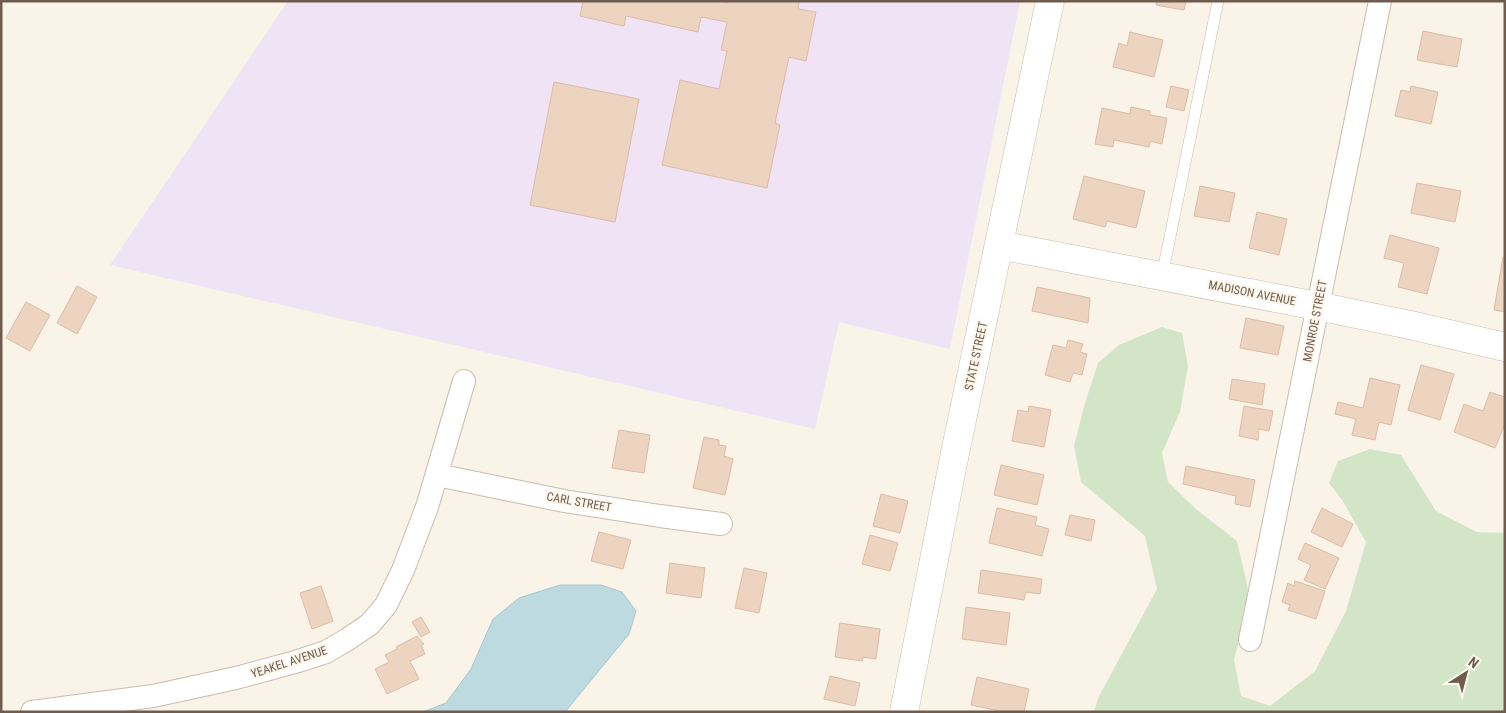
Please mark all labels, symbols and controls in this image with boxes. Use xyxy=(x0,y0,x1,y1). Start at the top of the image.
street label: MADISON AVENUE xyxy=(1207,278,1297,308)
street label: MONROE STREET xyxy=(1300,279,1330,363)
street label: STATE STREET xyxy=(962,320,990,392)
street label: CARL STREET xyxy=(545,489,613,515)
street label: YEAKEL AVENUE xyxy=(249,643,329,681)
north arrow xyxy=(1441,648,1491,698)
text: N xyxy=(1465,653,1482,671)

